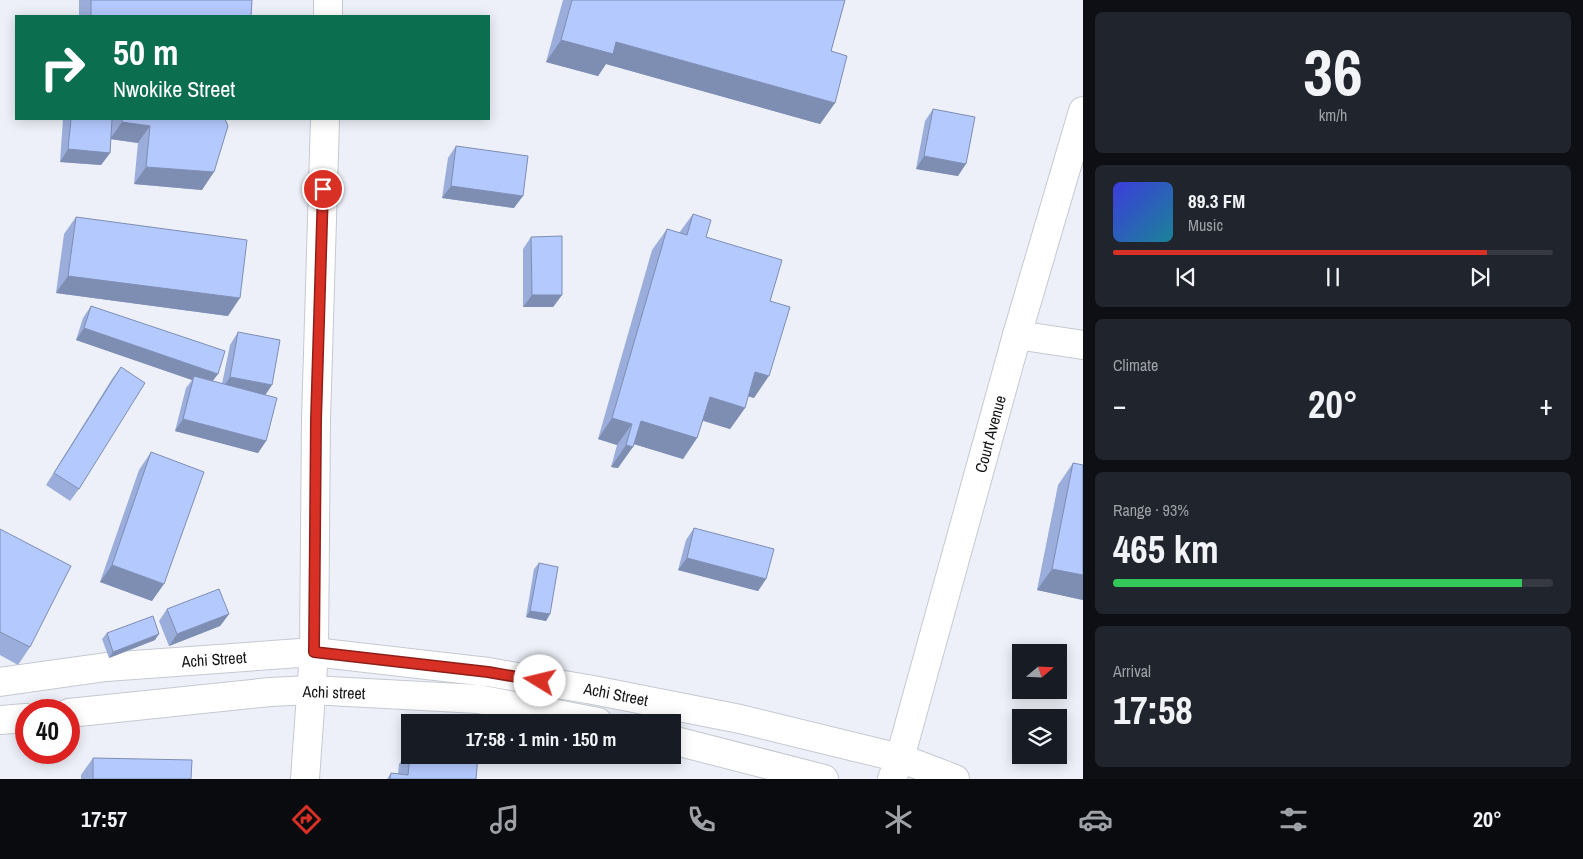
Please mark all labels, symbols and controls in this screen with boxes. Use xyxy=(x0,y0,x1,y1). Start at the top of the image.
text: 36 xyxy=(1303,28,1363,115)
text: 50 m xyxy=(113,29,178,76)
icon: right xyxy=(30,35,95,100)
text: Nwokike Street xyxy=(113,74,235,104)
text: km/h xyxy=(1319,104,1347,126)
pin xyxy=(302,168,344,210)
icon: arrive xyxy=(309,175,337,203)
text: 89.3 FM xyxy=(1188,188,1245,214)
text: Music xyxy=(1188,214,1223,236)
icon: previous xyxy=(1172,263,1200,291)
icon: pause xyxy=(1319,263,1347,291)
icon: next xyxy=(1466,263,1494,291)
text: Climate xyxy=(1113,354,1158,376)
text: 20° xyxy=(1308,379,1358,430)
text: − xyxy=(1113,386,1126,424)
text: + xyxy=(1540,386,1553,424)
street label: Court Avenue xyxy=(969,393,1011,475)
text: Range · 93% xyxy=(1113,499,1189,521)
text: 465 km xyxy=(1113,524,1219,575)
north arrow xyxy=(1012,644,1068,699)
map controls xyxy=(1012,644,1067,764)
street label: Achi Street xyxy=(180,646,247,672)
position arrow xyxy=(513,654,565,706)
text: Arrival xyxy=(1113,660,1151,682)
street label: Achi Street xyxy=(581,677,650,711)
street label: Achi street xyxy=(301,680,366,704)
text: 17:58 xyxy=(1113,685,1193,736)
speed limit sign: 40 xyxy=(15,699,80,764)
button: layers xyxy=(1012,709,1067,764)
text: 17:58 · 1 min · 150 m xyxy=(466,726,616,752)
icon: directions xyxy=(289,802,324,837)
icon: music xyxy=(487,802,522,837)
icon: phone xyxy=(684,802,719,837)
icon: climate xyxy=(881,802,916,837)
icon: car xyxy=(1078,802,1113,837)
icon: filters xyxy=(1276,802,1311,837)
text: 17:57 xyxy=(81,804,127,834)
text: 20° xyxy=(1473,804,1502,834)

